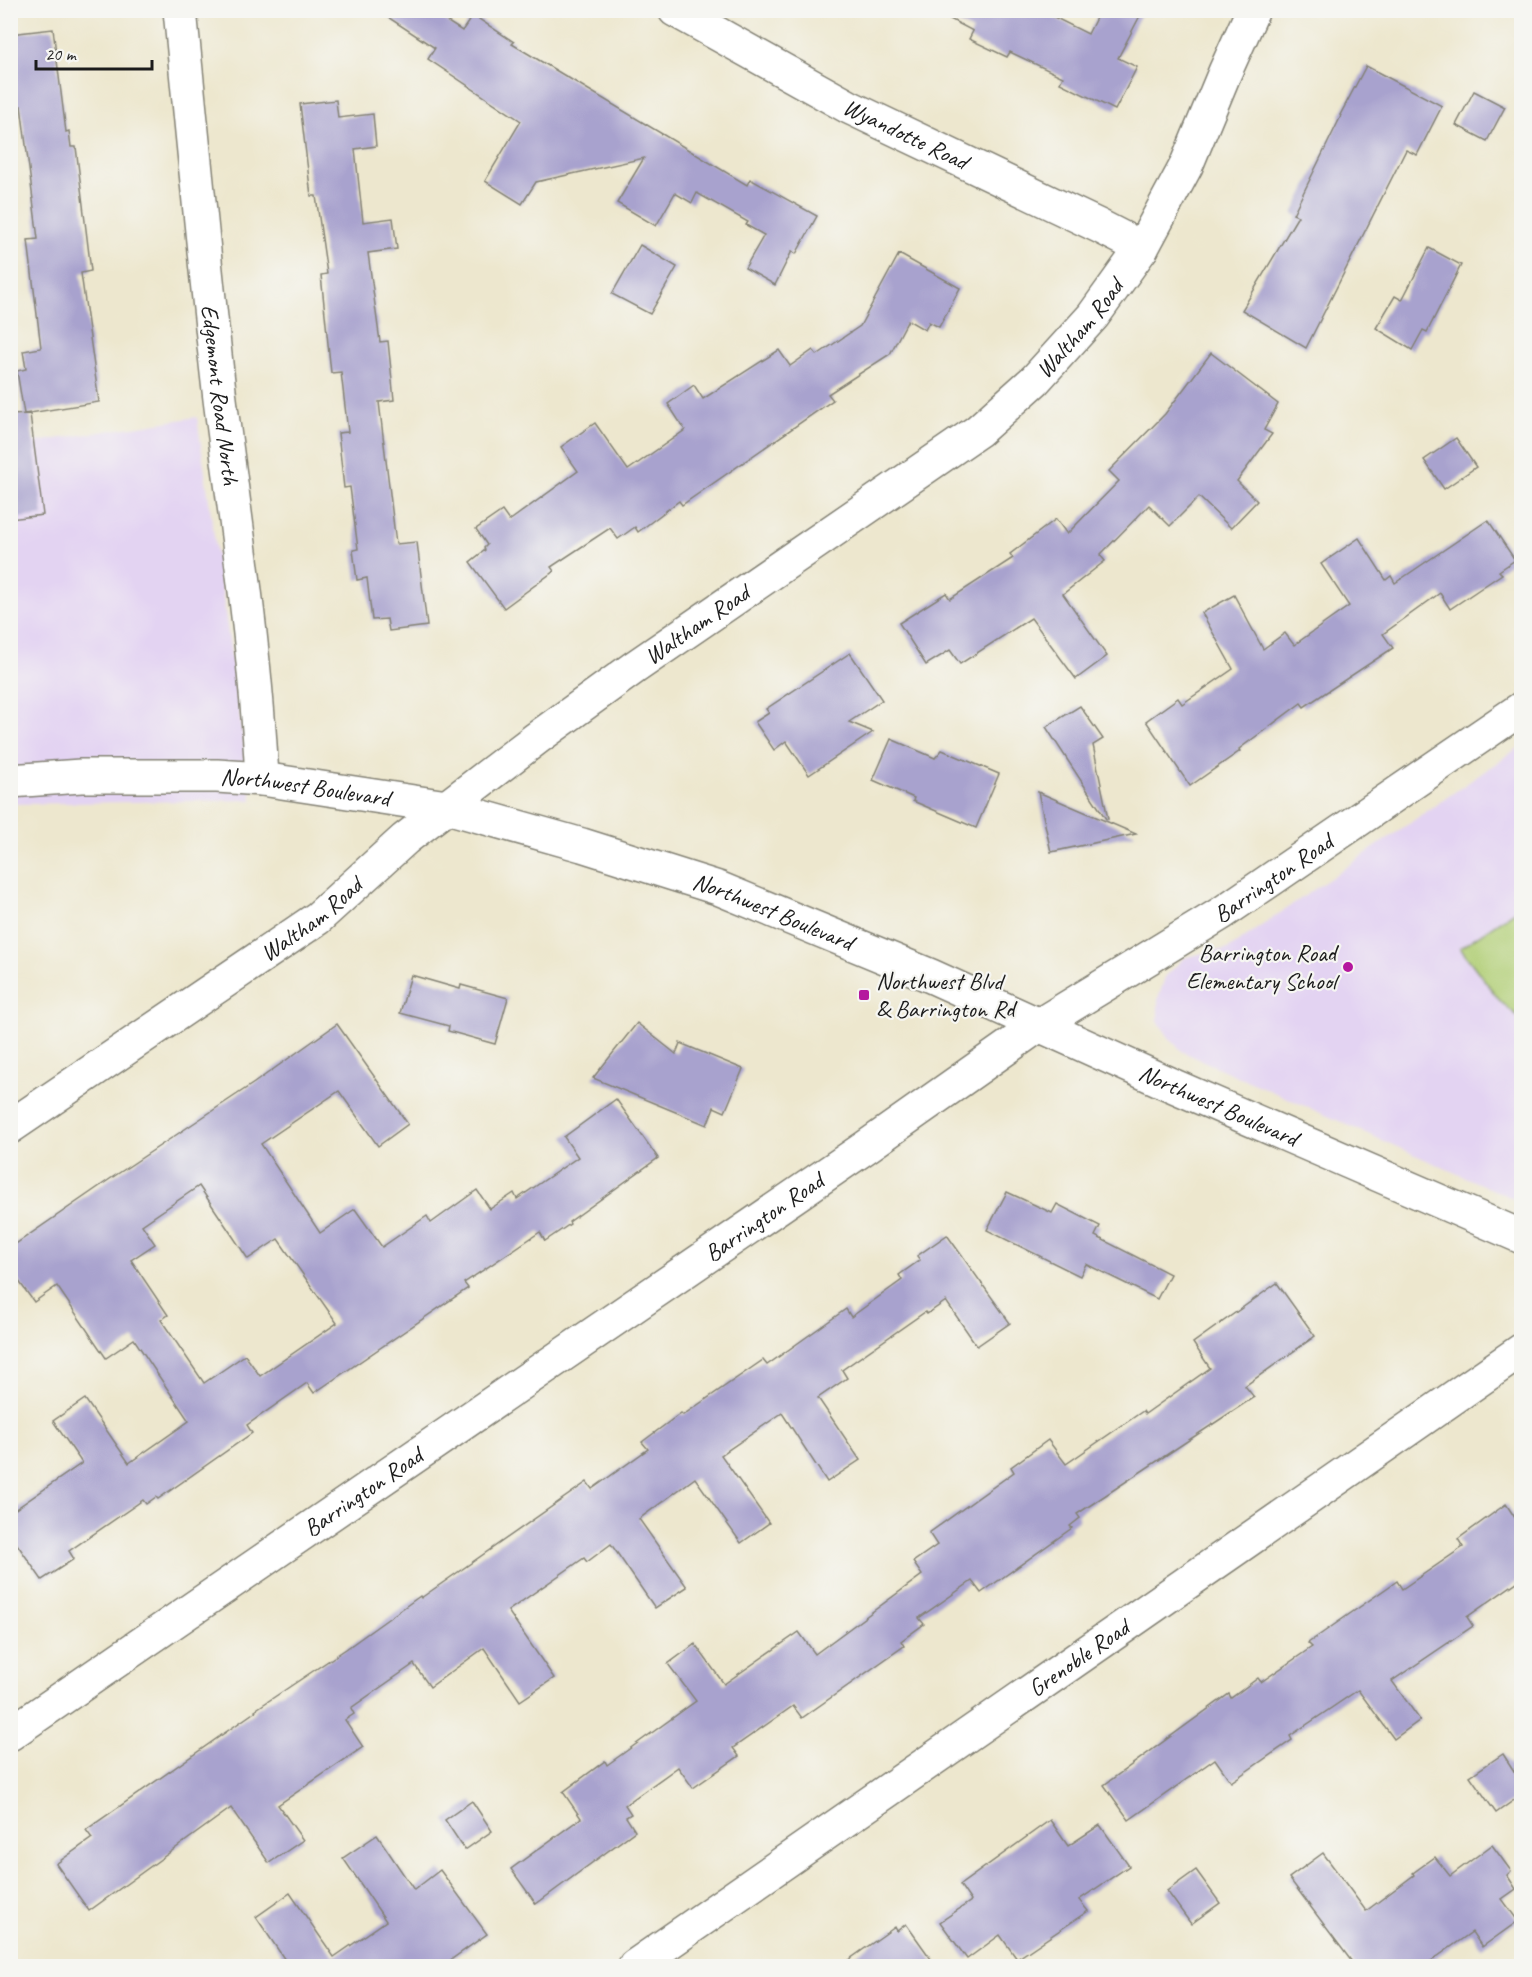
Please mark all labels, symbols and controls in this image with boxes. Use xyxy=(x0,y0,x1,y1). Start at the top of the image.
scale bar xyxy=(36,33,152,71)
text: 20 m xyxy=(45,43,78,65)
street label: Wyandotte Road xyxy=(838,91,976,178)
street label: Waltham Road xyxy=(1029,270,1132,384)
street label: Edgemont Road North xyxy=(195,303,246,488)
street label: Waltham Road xyxy=(639,576,758,671)
street label: Northwest Boulevard xyxy=(220,761,395,814)
street label: Barrington Road xyxy=(1208,825,1341,929)
street label: Northwest Boulevard xyxy=(689,866,861,959)
street label: Waltham Road xyxy=(255,868,371,968)
place label: Barrington Road Elementary School xyxy=(1186,938,1340,996)
marker: Barrington Road Elementary School xyxy=(1341,960,1355,974)
place label: Northwest Blvd & Barrington Rd xyxy=(876,966,1018,1024)
marker: Northwest Blvd & Barrington Rd xyxy=(857,988,871,1002)
street label: Northwest Boulevard xyxy=(1134,1057,1306,1154)
street label: Barrington Road xyxy=(699,1164,832,1268)
street label: Barrington Road xyxy=(298,1439,431,1543)
street label: Grenoble Road xyxy=(1022,1611,1138,1703)

